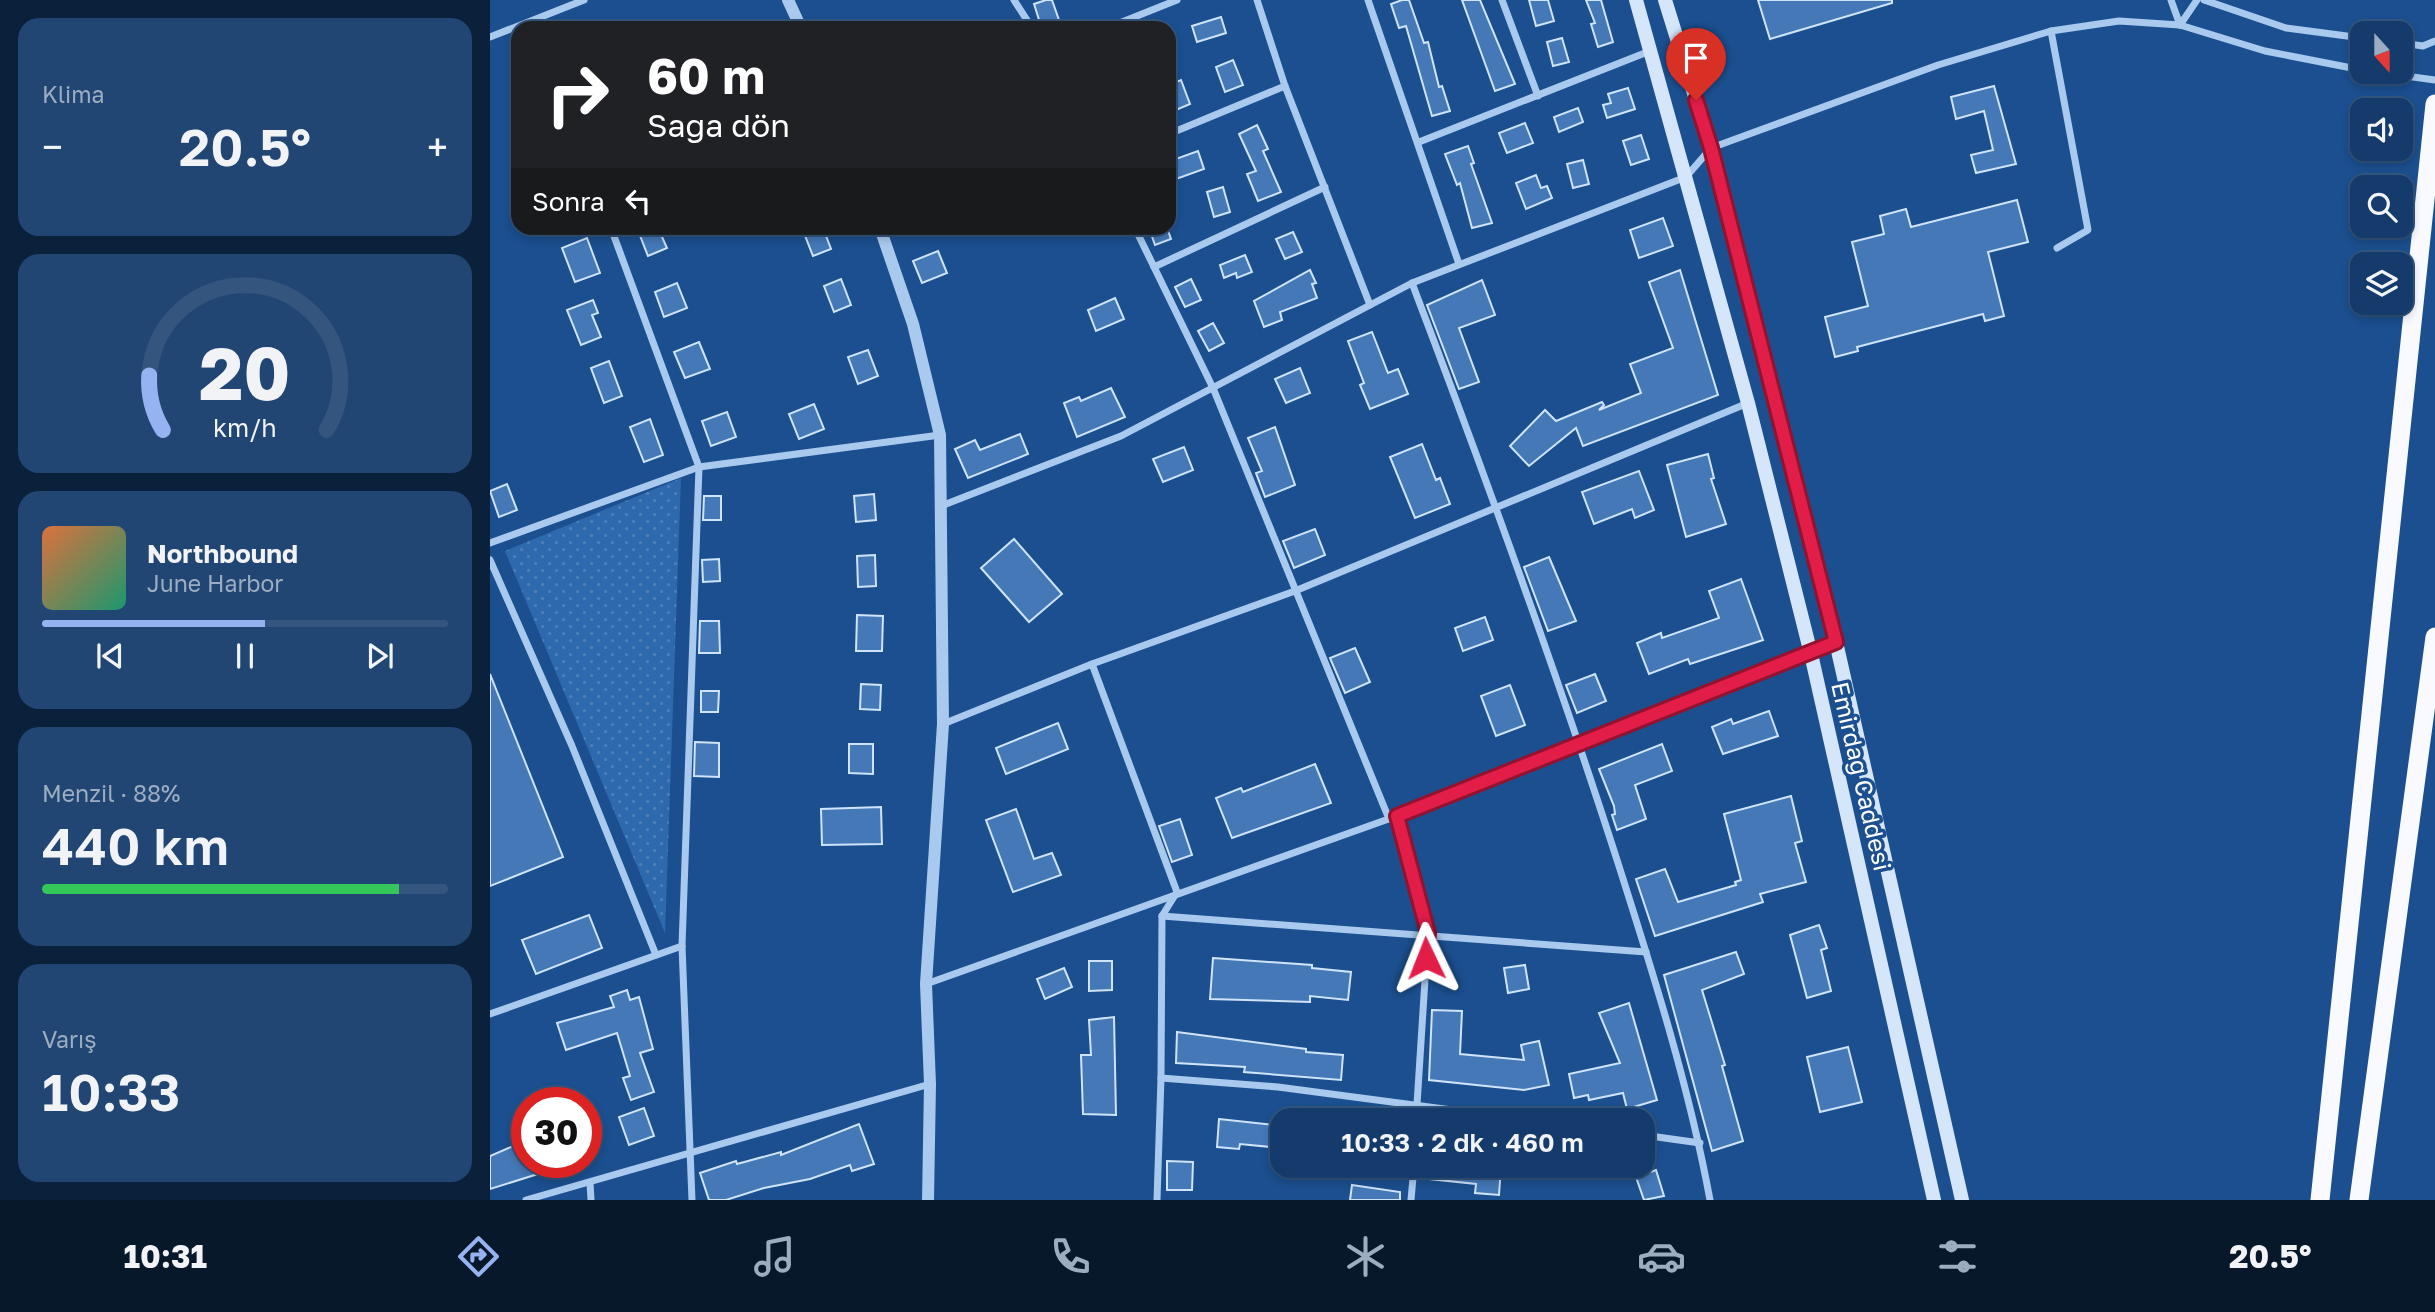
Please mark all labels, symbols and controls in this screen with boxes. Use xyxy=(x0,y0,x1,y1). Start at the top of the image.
north arrow xyxy=(2350,21,2413,84)
map controls xyxy=(2350,21,2413,315)
pin xyxy=(1666,28,1726,100)
icon: arrive xyxy=(1677,39,1715,77)
text: 60 m xyxy=(647,46,765,105)
icon: right xyxy=(532,49,623,140)
text: Klima xyxy=(42,80,105,108)
button: sound xyxy=(2350,98,2413,161)
text: Sağa dön xyxy=(647,106,790,144)
text: 20.5° xyxy=(179,115,311,177)
text: − xyxy=(42,124,63,169)
text: + xyxy=(427,124,448,169)
button: search xyxy=(2350,175,2413,238)
icon: left xyxy=(619,182,657,220)
text: Sonra xyxy=(532,186,605,217)
button: layers xyxy=(2350,252,2413,315)
text: 20 xyxy=(199,329,291,416)
text: km/h xyxy=(213,411,277,442)
text: Northbound xyxy=(147,538,298,569)
text: June Harbor xyxy=(147,569,283,597)
icon: previous xyxy=(91,637,129,675)
icon: pause xyxy=(226,637,264,675)
icon: next xyxy=(361,637,399,675)
street label: Emirdağ Caddesi xyxy=(1826,679,1898,873)
text: Menzil · 88% xyxy=(42,779,180,807)
text: 440 km xyxy=(42,814,229,876)
position arrow xyxy=(1389,921,1463,995)
text: Varış xyxy=(42,1025,96,1053)
text: 10:33 xyxy=(42,1060,180,1122)
speed limit sign: 30 xyxy=(511,1087,602,1178)
text: 10:33 · 2 dk · 460 m xyxy=(1341,1127,1584,1158)
icon: directions xyxy=(454,1232,503,1281)
icon: music xyxy=(750,1232,799,1281)
icon: phone xyxy=(1046,1232,1095,1281)
icon: climate xyxy=(1341,1232,1390,1281)
icon: car xyxy=(1637,1232,1686,1281)
icon: filters xyxy=(1933,1232,1982,1281)
text: 10:31 xyxy=(123,1237,207,1275)
text: 20.5° xyxy=(2229,1237,2312,1275)

